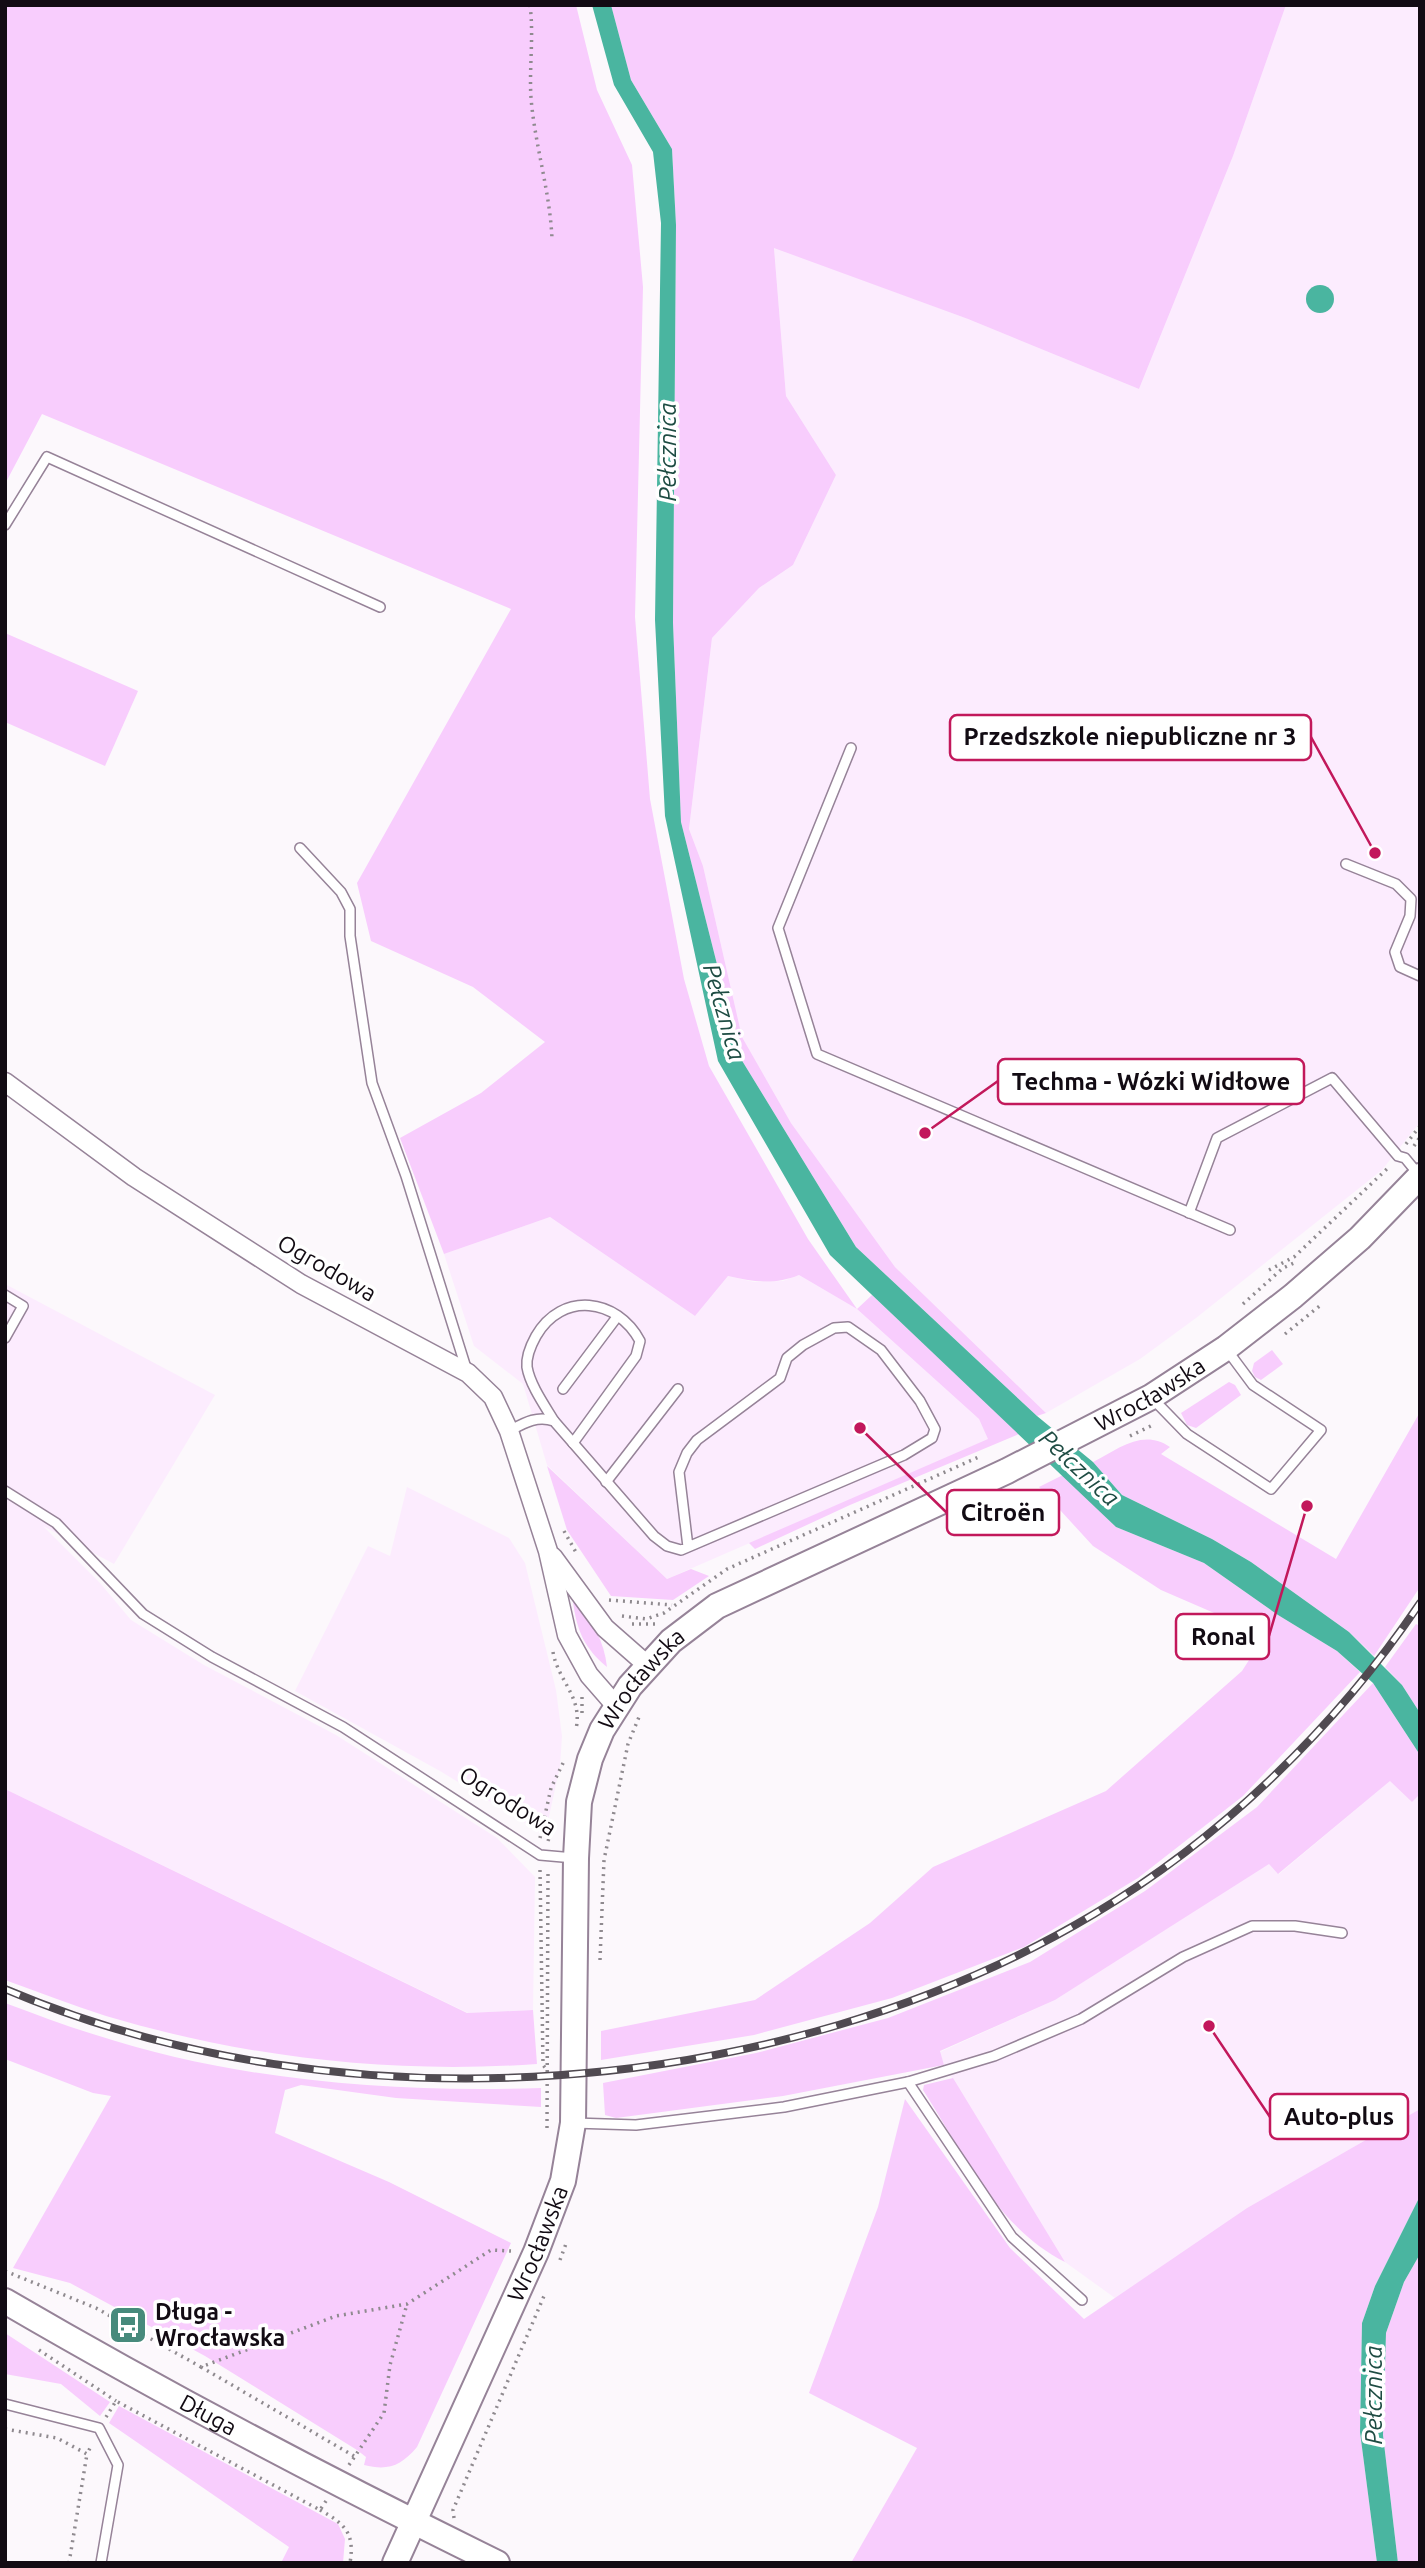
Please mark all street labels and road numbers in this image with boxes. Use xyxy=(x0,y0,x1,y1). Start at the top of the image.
street label: Ogrodowa xyxy=(273,1229,381,1306)
street label: Wrocławska xyxy=(1091,1352,1209,1436)
street label: Wrocławska xyxy=(593,1623,689,1734)
street label: Ogrodowa xyxy=(455,1761,561,1840)
street label: Wrocławska xyxy=(502,2182,572,2305)
street label: Długa xyxy=(176,2389,241,2440)

